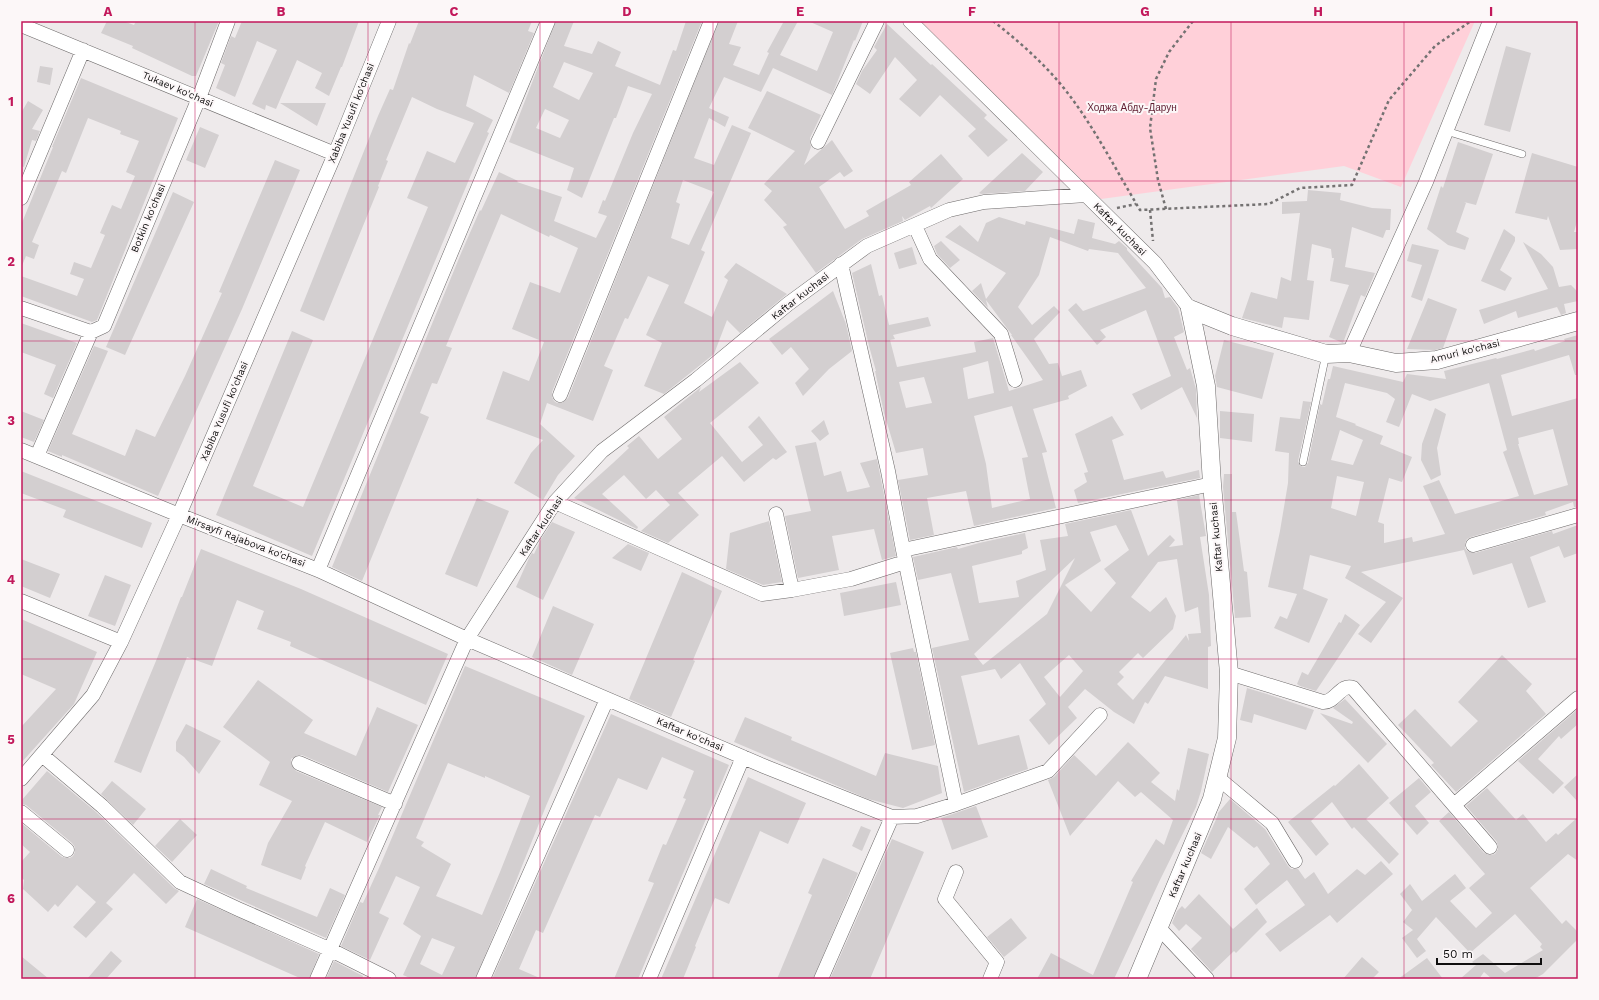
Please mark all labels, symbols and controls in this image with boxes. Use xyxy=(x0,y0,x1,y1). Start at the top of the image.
text: A xyxy=(104,4,113,19)
text: B xyxy=(277,4,286,19)
text: C xyxy=(450,4,459,19)
text: D xyxy=(622,4,632,19)
text: E xyxy=(796,4,804,19)
text: F xyxy=(968,4,976,19)
text: G xyxy=(1140,4,1150,19)
text: H xyxy=(1313,4,1323,19)
text: I xyxy=(1489,4,1493,19)
street label: Xabiba Yusufi ko'chasi xyxy=(326,61,376,165)
street label: Tukaev ko'chasi xyxy=(141,69,215,109)
text: 1 xyxy=(8,94,14,109)
park label: Ходжа Абду-Дарун xyxy=(1087,102,1177,113)
street label: Botkin ko'chasi xyxy=(129,182,167,254)
street label: Kaftar kuchasi xyxy=(1091,200,1149,258)
text: 2 xyxy=(7,254,15,269)
street label: Kaftar kuchasi xyxy=(769,270,831,322)
street label: Amuri ko'chasi xyxy=(1429,337,1501,365)
street label: Xabiba Yusufi ko'chasi xyxy=(198,360,250,462)
text: 3 xyxy=(7,413,15,428)
street label: Kaftar kuchasi xyxy=(517,494,565,558)
street label: Kaftar kuchasi xyxy=(1207,502,1225,572)
street label: Mirsayfi Rajabova ko'chasi xyxy=(185,513,307,569)
text: 4 xyxy=(7,572,16,587)
street label: Kaftar ko'chasi xyxy=(655,715,725,753)
text: 5 xyxy=(7,732,15,747)
street label: Kaftar kuchasi xyxy=(1166,831,1204,899)
text: 6 xyxy=(7,891,15,906)
scale bar xyxy=(1437,940,1541,966)
text: 50 m xyxy=(1443,947,1473,961)

